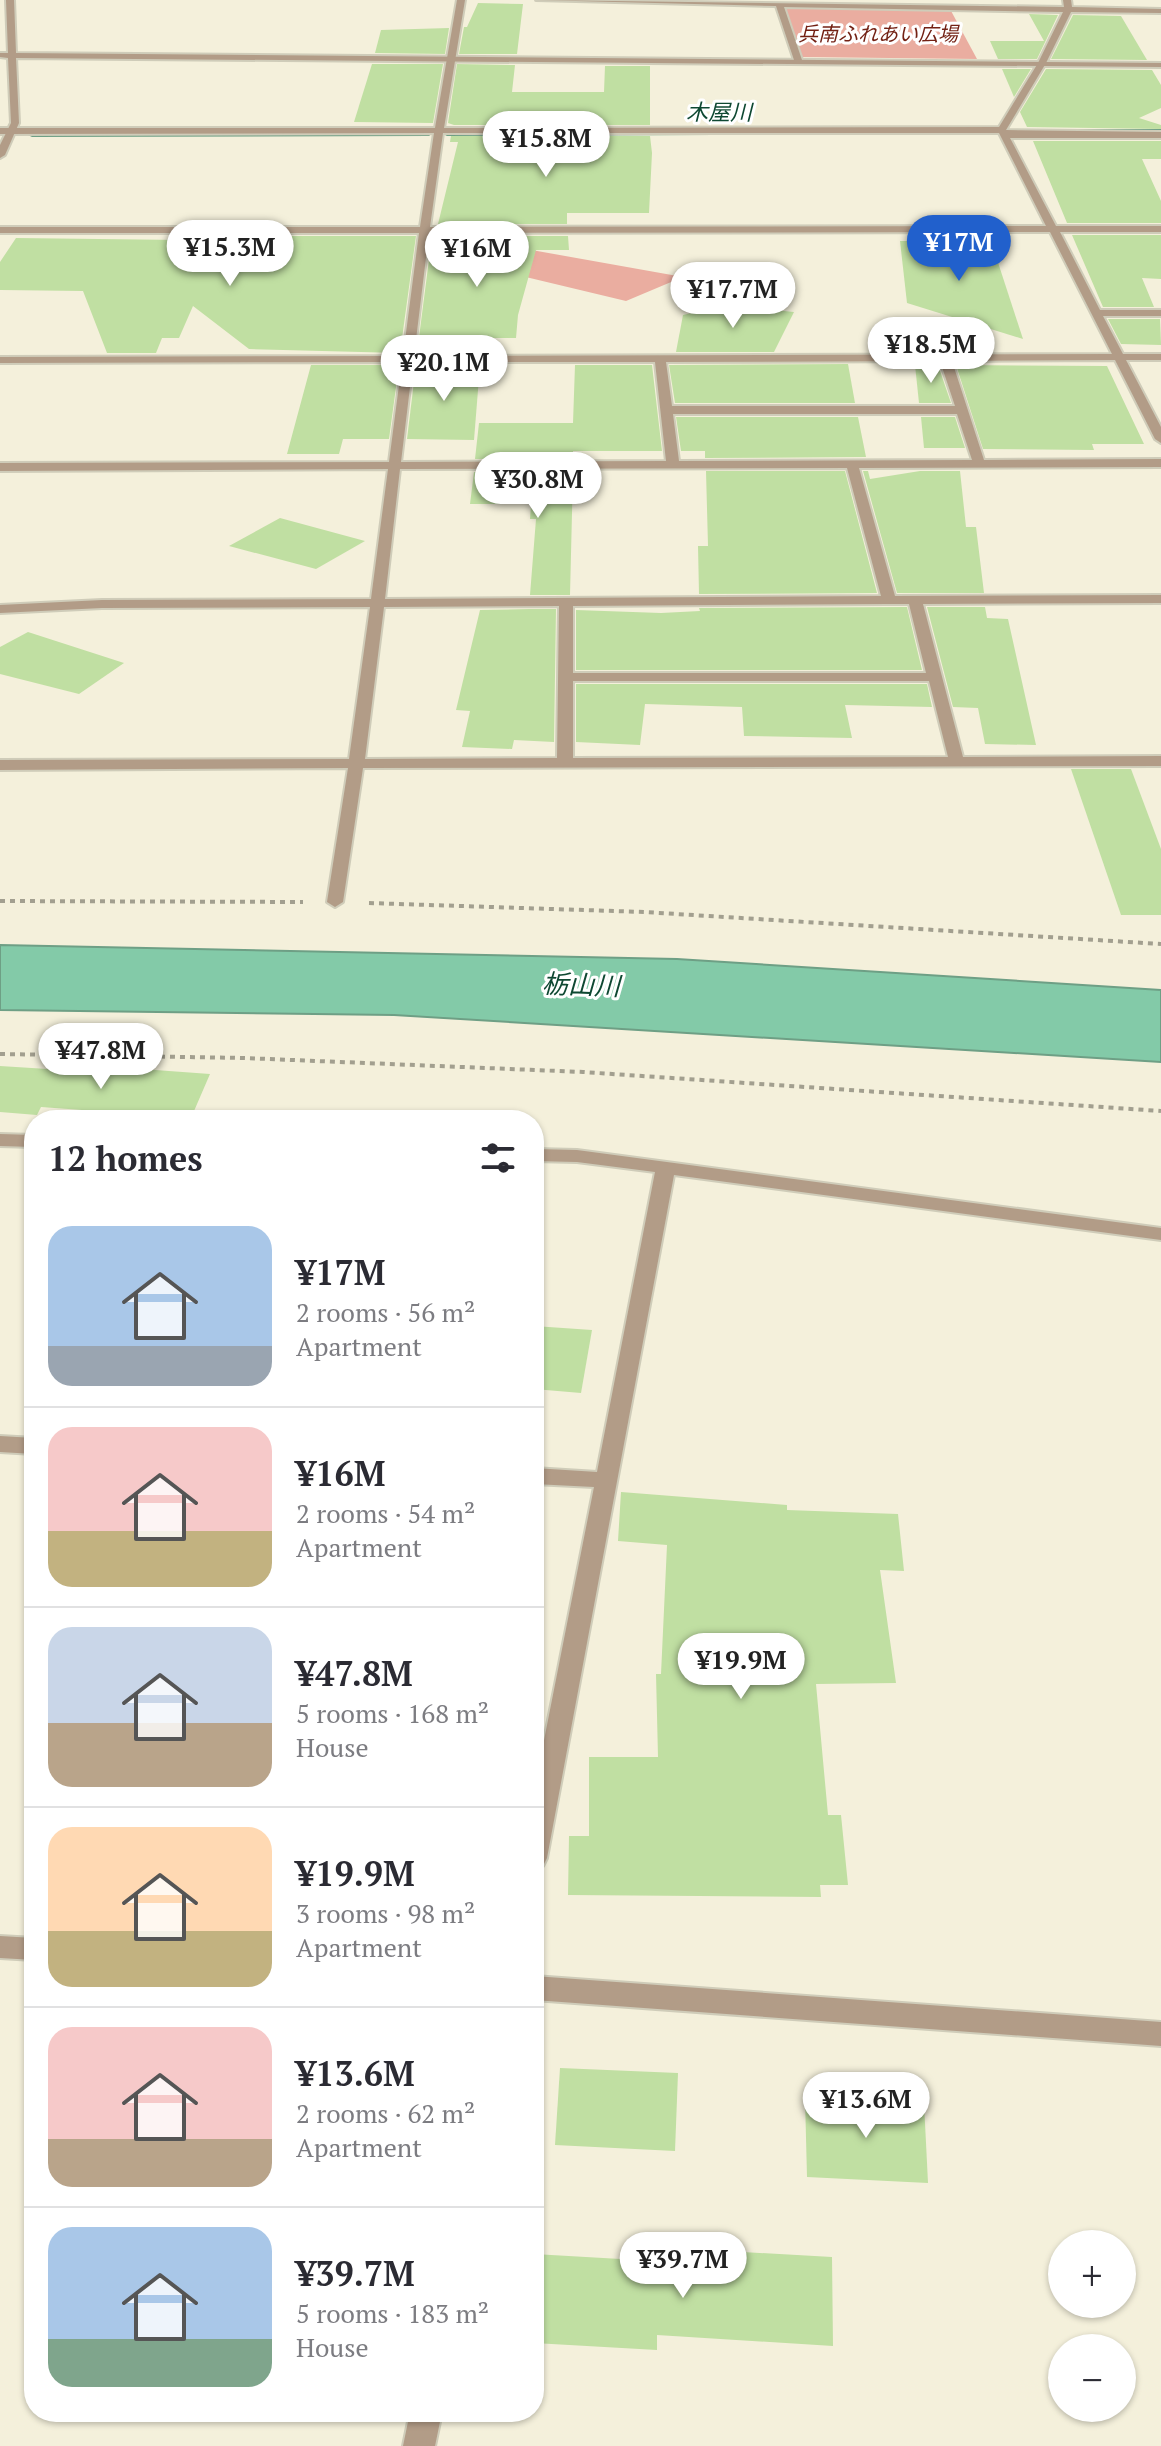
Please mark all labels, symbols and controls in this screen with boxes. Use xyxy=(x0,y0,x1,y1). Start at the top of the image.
park label: 兵南ふれあい広場 xyxy=(798,20,960,47)
water label: 木屋川 xyxy=(686,97,754,126)
pin: ¥15.8M xyxy=(481,111,611,179)
text: ¥15.8M xyxy=(501,120,591,154)
pin: ¥17M xyxy=(912,215,1006,283)
pin: ¥15.3M xyxy=(165,220,295,288)
pin: ¥16M xyxy=(430,221,524,289)
text: ¥17M xyxy=(925,224,993,258)
text: ¥15.3M xyxy=(185,229,275,263)
text: ¥16M xyxy=(443,230,511,264)
pin: ¥17.7M xyxy=(668,262,798,330)
text: ¥17.7M xyxy=(688,271,778,305)
pin: ¥18.5M xyxy=(866,317,996,385)
text: ¥18.5M xyxy=(886,326,976,360)
pin: ¥20.1M xyxy=(379,335,509,403)
text: ¥20.1M xyxy=(399,344,489,378)
pin: ¥30.8M xyxy=(473,452,603,520)
text: ¥30.8M xyxy=(493,461,583,495)
water label: 栃山川 xyxy=(541,966,624,1002)
pin: ¥47.8M xyxy=(36,1023,166,1091)
text: ¥47.8M xyxy=(56,1032,146,1066)
text: 12 homes xyxy=(48,1136,203,1181)
icon: filters xyxy=(476,1136,520,1180)
text: ¥17M xyxy=(296,1250,385,1295)
icon: home xyxy=(112,1258,208,1354)
text: 2 rooms · 56 m² xyxy=(296,1295,475,1329)
text: Apartment xyxy=(296,1329,422,1363)
text: ¥16M xyxy=(296,1451,385,1496)
icon: home xyxy=(112,1459,208,1555)
text: 2 rooms · 54 m² xyxy=(296,1496,475,1530)
text: Apartment xyxy=(296,1530,422,1564)
pin: ¥19.9M xyxy=(676,1633,806,1701)
text: ¥19.9M xyxy=(696,1642,786,1676)
text: ¥47.8M xyxy=(296,1651,413,1696)
icon: home xyxy=(112,1659,208,1755)
text: 5 rooms · 168 m² xyxy=(296,1696,489,1730)
text: House xyxy=(296,1730,369,1764)
text: ¥19.9M xyxy=(296,1851,415,1896)
icon: home xyxy=(112,1859,208,1955)
text: 3 rooms · 98 m² xyxy=(296,1896,475,1930)
text: Apartment xyxy=(296,1930,422,1964)
text: ¥13.6M xyxy=(296,2051,415,2096)
icon: home xyxy=(112,2059,208,2155)
pin: ¥13.6M xyxy=(801,2072,931,2140)
text: ¥13.6M xyxy=(821,2081,911,2115)
text: 2 rooms · 62 m² xyxy=(296,2096,475,2130)
text: Apartment xyxy=(296,2130,422,2164)
map controls xyxy=(1048,2230,1136,2422)
button: + xyxy=(1048,2230,1136,2318)
pin: ¥39.7M xyxy=(618,2232,748,2300)
text: ¥39.7M xyxy=(638,2241,728,2275)
text: ¥39.7M xyxy=(296,2251,415,2296)
icon: home xyxy=(112,2259,208,2355)
text: 5 rooms · 183 m² xyxy=(296,2296,489,2330)
text: House xyxy=(296,2330,369,2364)
button: − xyxy=(1048,2334,1136,2422)

